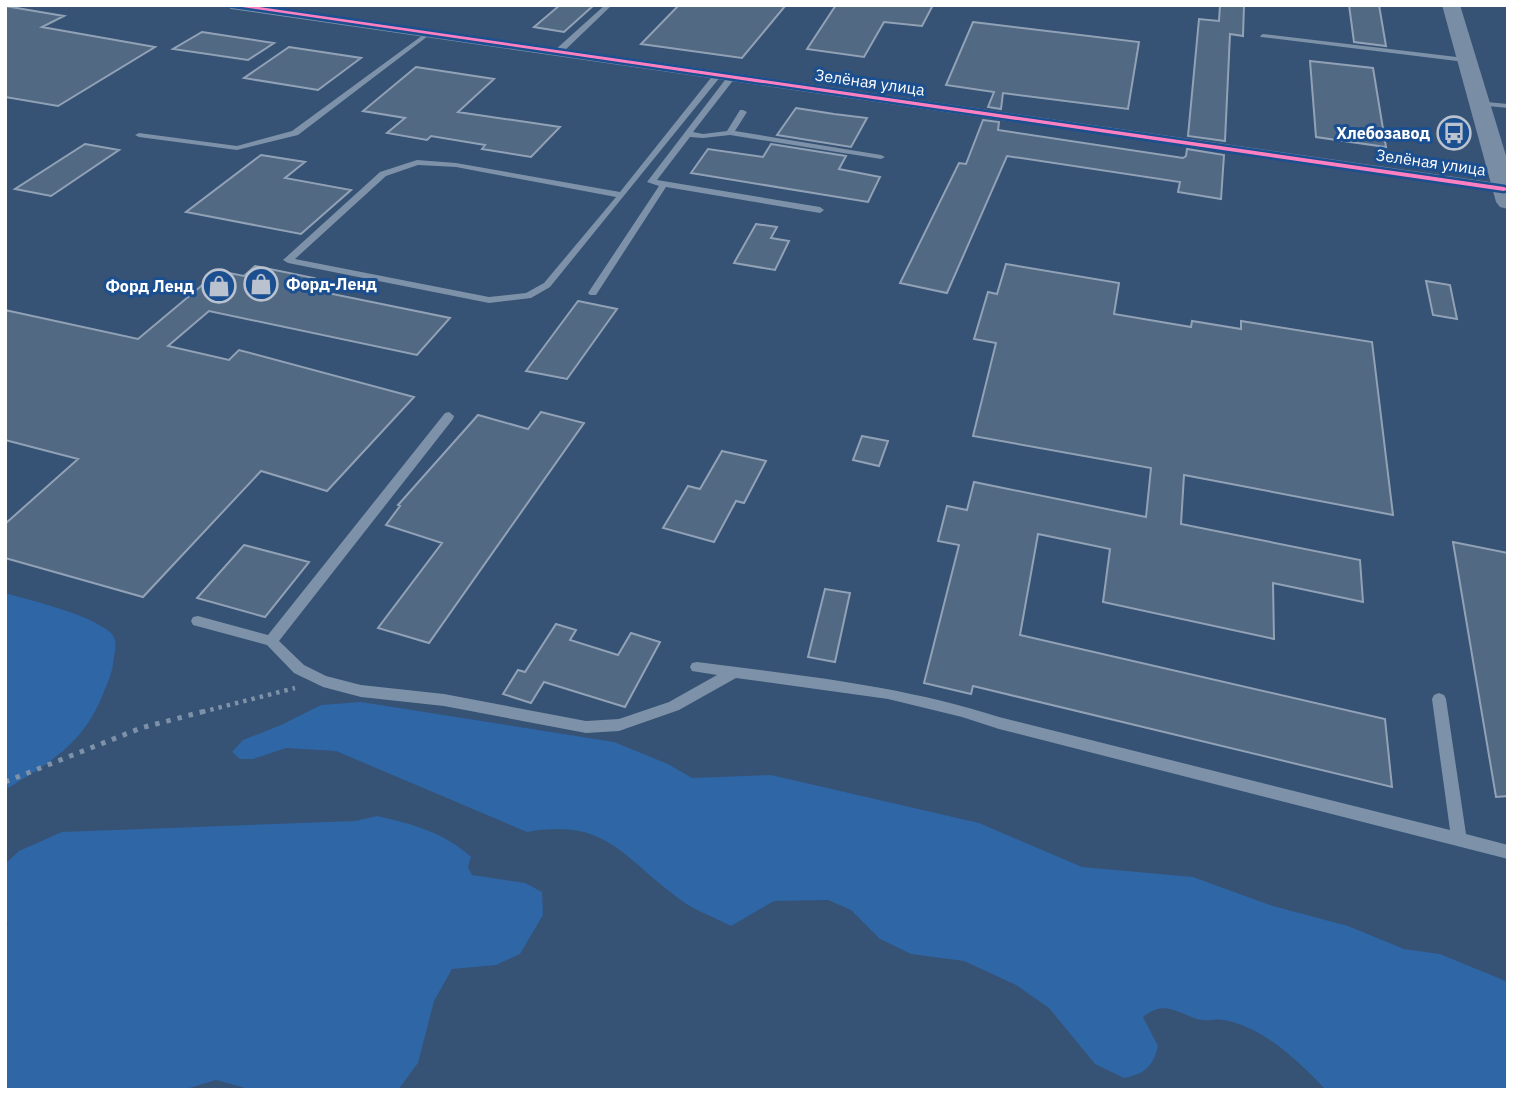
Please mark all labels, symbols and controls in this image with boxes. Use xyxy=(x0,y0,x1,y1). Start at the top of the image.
street label: Зелёная улица xyxy=(814,64,927,100)
bus stop icon: Хлебозавод xyxy=(1435,114,1473,152)
place label: Хлебозавод xyxy=(1336,123,1430,143)
street label: Зелёная улица xyxy=(1375,144,1488,180)
shop icon: Форд-Ленд xyxy=(242,265,280,303)
shop icon: Форд Ленд xyxy=(200,267,238,305)
place label: Форд-Ленд xyxy=(286,274,377,294)
place label: Форд Ленд xyxy=(105,276,194,296)

